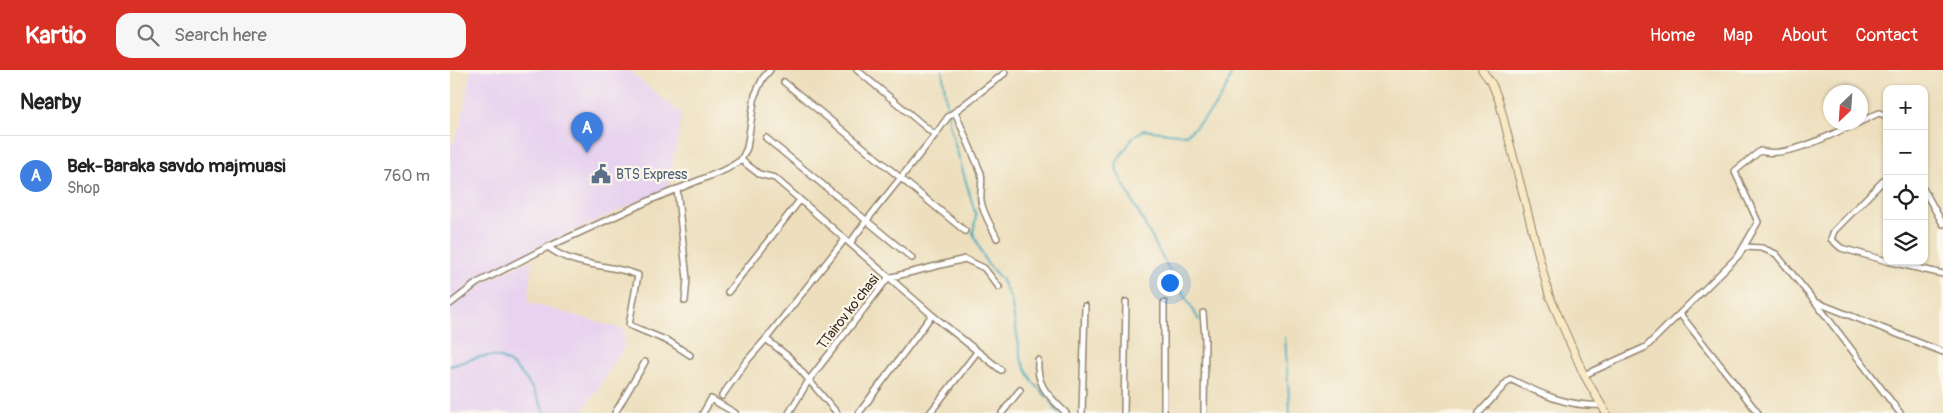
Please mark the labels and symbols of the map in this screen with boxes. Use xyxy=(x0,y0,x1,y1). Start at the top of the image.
north arrow xyxy=(1823,85,1868,130)
pin: A xyxy=(571,112,603,153)
public building icon: BTS Express xyxy=(590,163,612,185)
place label: BTS Express xyxy=(616,166,688,183)
your location xyxy=(1157,270,1183,296)
street label: T.Tairov ko'chasi xyxy=(813,271,883,353)

